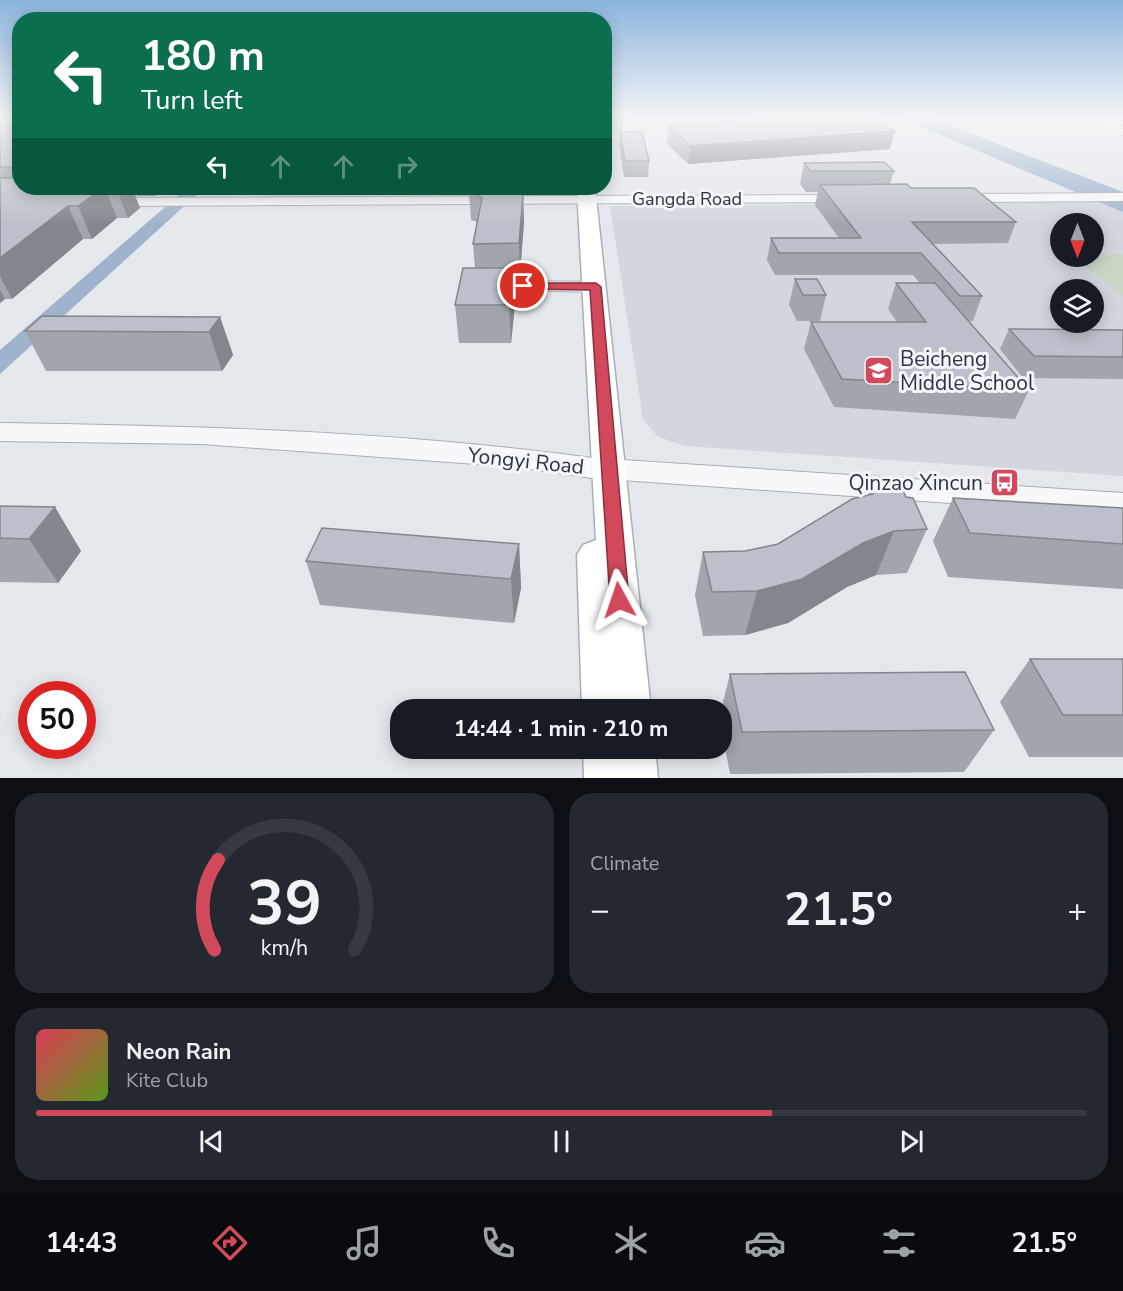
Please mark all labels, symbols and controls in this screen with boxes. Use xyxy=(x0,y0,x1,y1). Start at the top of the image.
text: 180 m xyxy=(141,28,265,85)
icon: left xyxy=(42,36,120,114)
text: Turn left xyxy=(141,82,242,119)
icon: left xyxy=(201,150,234,183)
icon: ahead xyxy=(264,150,297,183)
icon: ahead xyxy=(327,150,360,183)
icon: right xyxy=(390,150,423,183)
street label: Gangda Road xyxy=(632,187,742,211)
north arrow xyxy=(1050,213,1104,267)
map controls xyxy=(1050,213,1104,333)
pin xyxy=(497,260,548,311)
icon: arrive xyxy=(506,269,539,302)
button: layers xyxy=(1050,279,1104,333)
place label: Beicheng Middle School xyxy=(900,345,1035,397)
school or university icon: Beicheng Middle School xyxy=(863,355,895,387)
street label: Yongyi Road xyxy=(466,441,585,481)
bus stop icon: Qinzao Xincun xyxy=(988,467,1020,499)
place label: Qinzao Xincun xyxy=(848,469,983,497)
position arrow xyxy=(587,568,651,632)
speed limit sign: 50 xyxy=(18,681,96,759)
text: 14:44 · 1 min · 210 m xyxy=(454,714,668,744)
text: Climate xyxy=(590,850,659,877)
text: 39 xyxy=(247,861,322,946)
text: 21.5° xyxy=(784,880,893,941)
text: − xyxy=(590,888,610,933)
text: + xyxy=(1067,888,1087,933)
text: km/h xyxy=(261,933,308,963)
text: Neon Rain xyxy=(126,1037,231,1067)
text: Kite Club xyxy=(126,1067,208,1094)
icon: previous xyxy=(195,1125,228,1158)
icon: pause xyxy=(545,1125,578,1158)
icon: next xyxy=(895,1125,928,1158)
icon: directions xyxy=(209,1222,251,1264)
icon: music xyxy=(343,1222,385,1264)
icon: phone xyxy=(477,1222,519,1264)
icon: climate xyxy=(610,1222,652,1264)
icon: car xyxy=(744,1222,786,1264)
icon: filters xyxy=(878,1222,920,1264)
text: 14:43 xyxy=(46,1225,117,1262)
text: 21.5° xyxy=(1012,1225,1077,1262)

